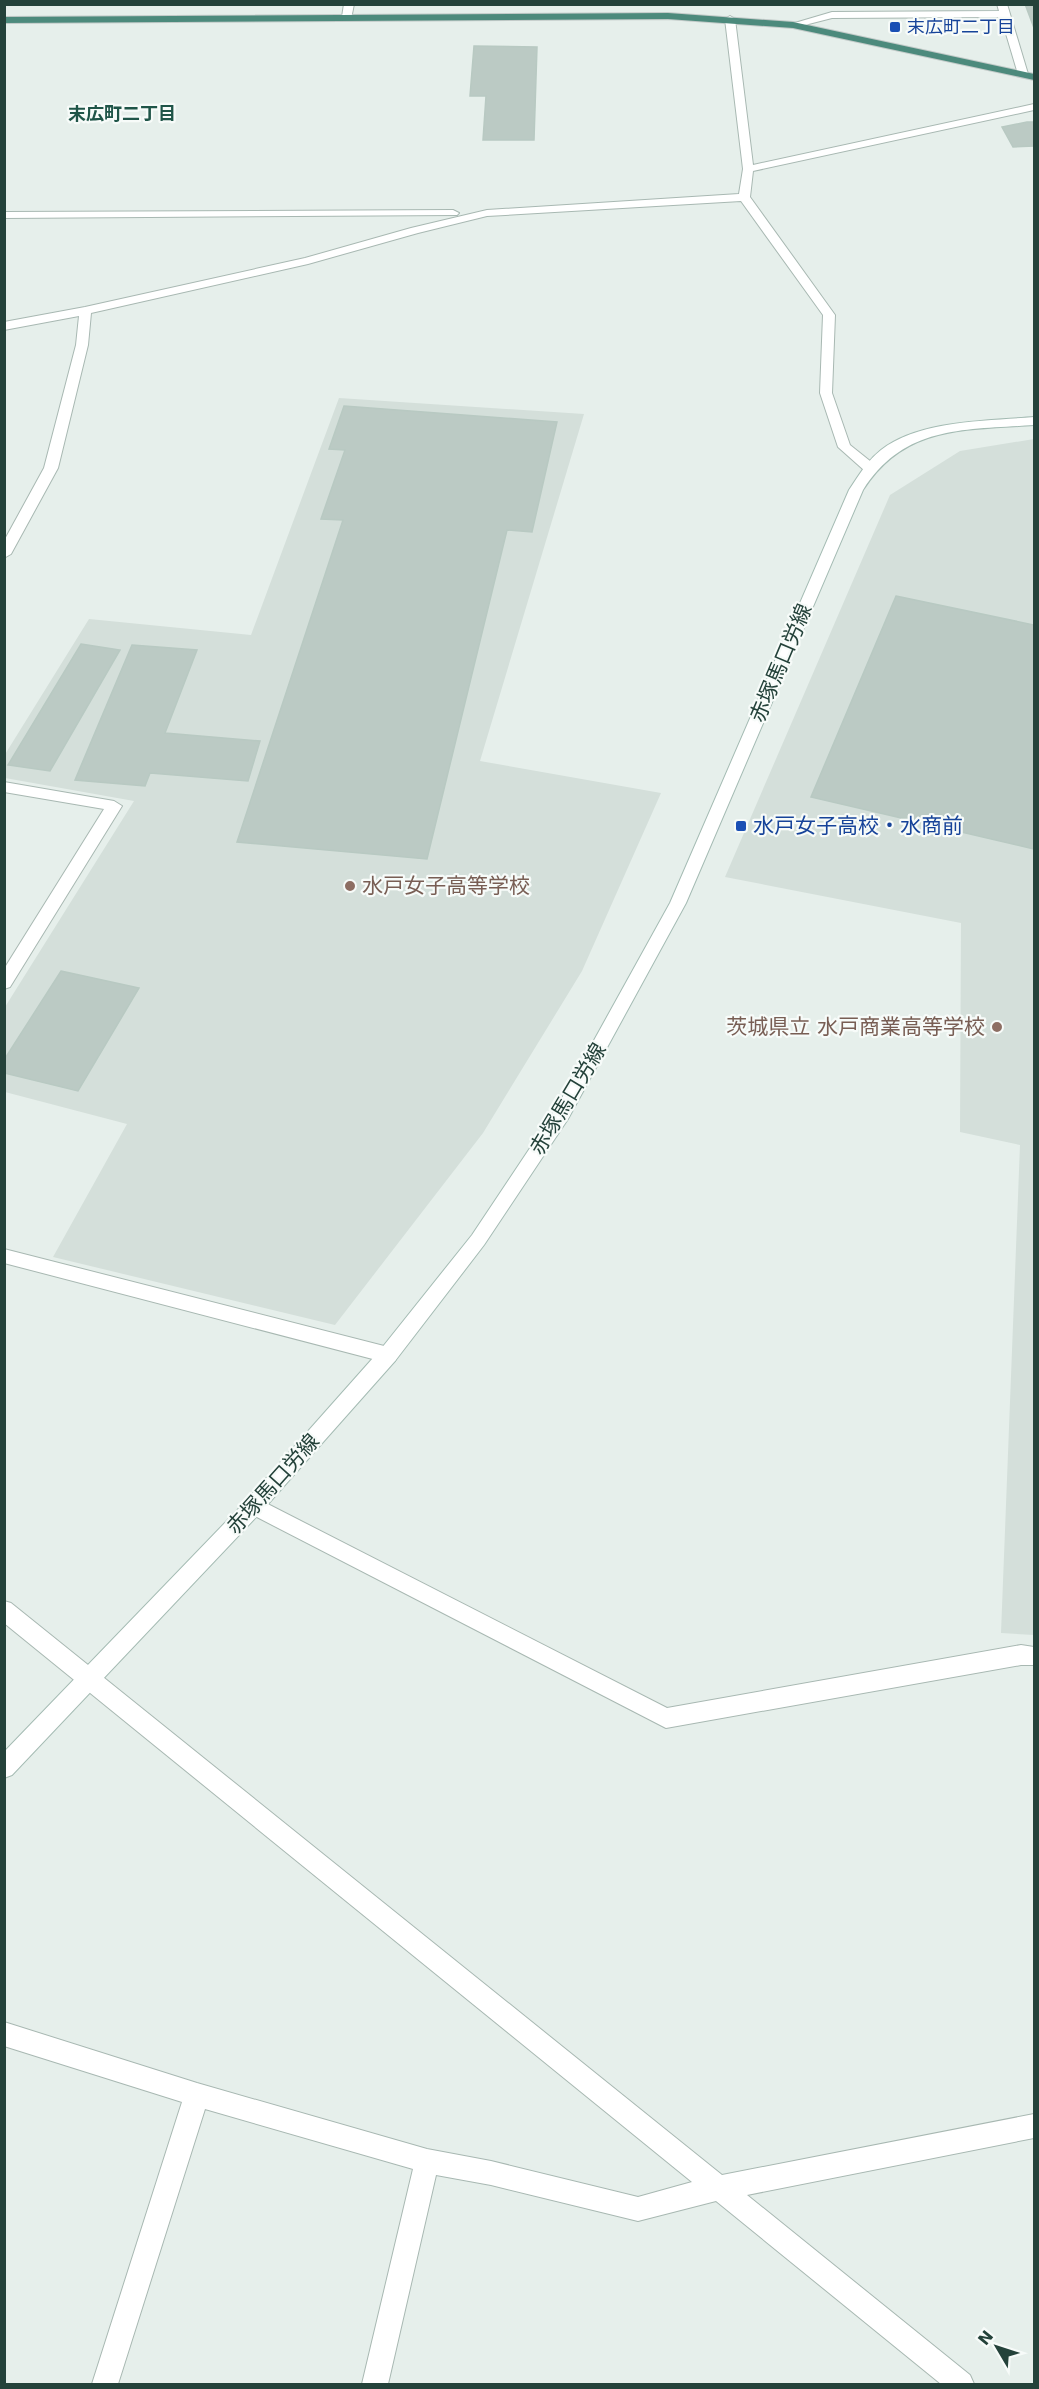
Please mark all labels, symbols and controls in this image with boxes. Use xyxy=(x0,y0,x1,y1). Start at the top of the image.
place label: 末広町二丁目 xyxy=(907,16,1015,37)
marker: 末広町二丁目 xyxy=(888,20,902,34)
district label: 末広町二丁目 xyxy=(68,103,176,124)
street label: 赤塚馬口労線 xyxy=(745,600,817,726)
place label: 水戸女子高校・水商前 xyxy=(753,814,963,838)
marker: 水戸女子高校・水商前 xyxy=(734,819,748,833)
place label: 水戸女子高等学校 xyxy=(362,874,530,898)
marker: 水戸女子高等学校 xyxy=(343,879,357,893)
place label: 茨城県立 水戸商業高等学校 xyxy=(726,1015,985,1039)
marker: 茨城県立 水戸商業高等学校 xyxy=(990,1020,1004,1034)
street label: 赤塚馬口労線 xyxy=(525,1039,611,1159)
street label: 赤塚馬口労線 xyxy=(222,1429,324,1539)
north arrow xyxy=(967,2317,1027,2377)
text: N xyxy=(974,2327,997,2349)

